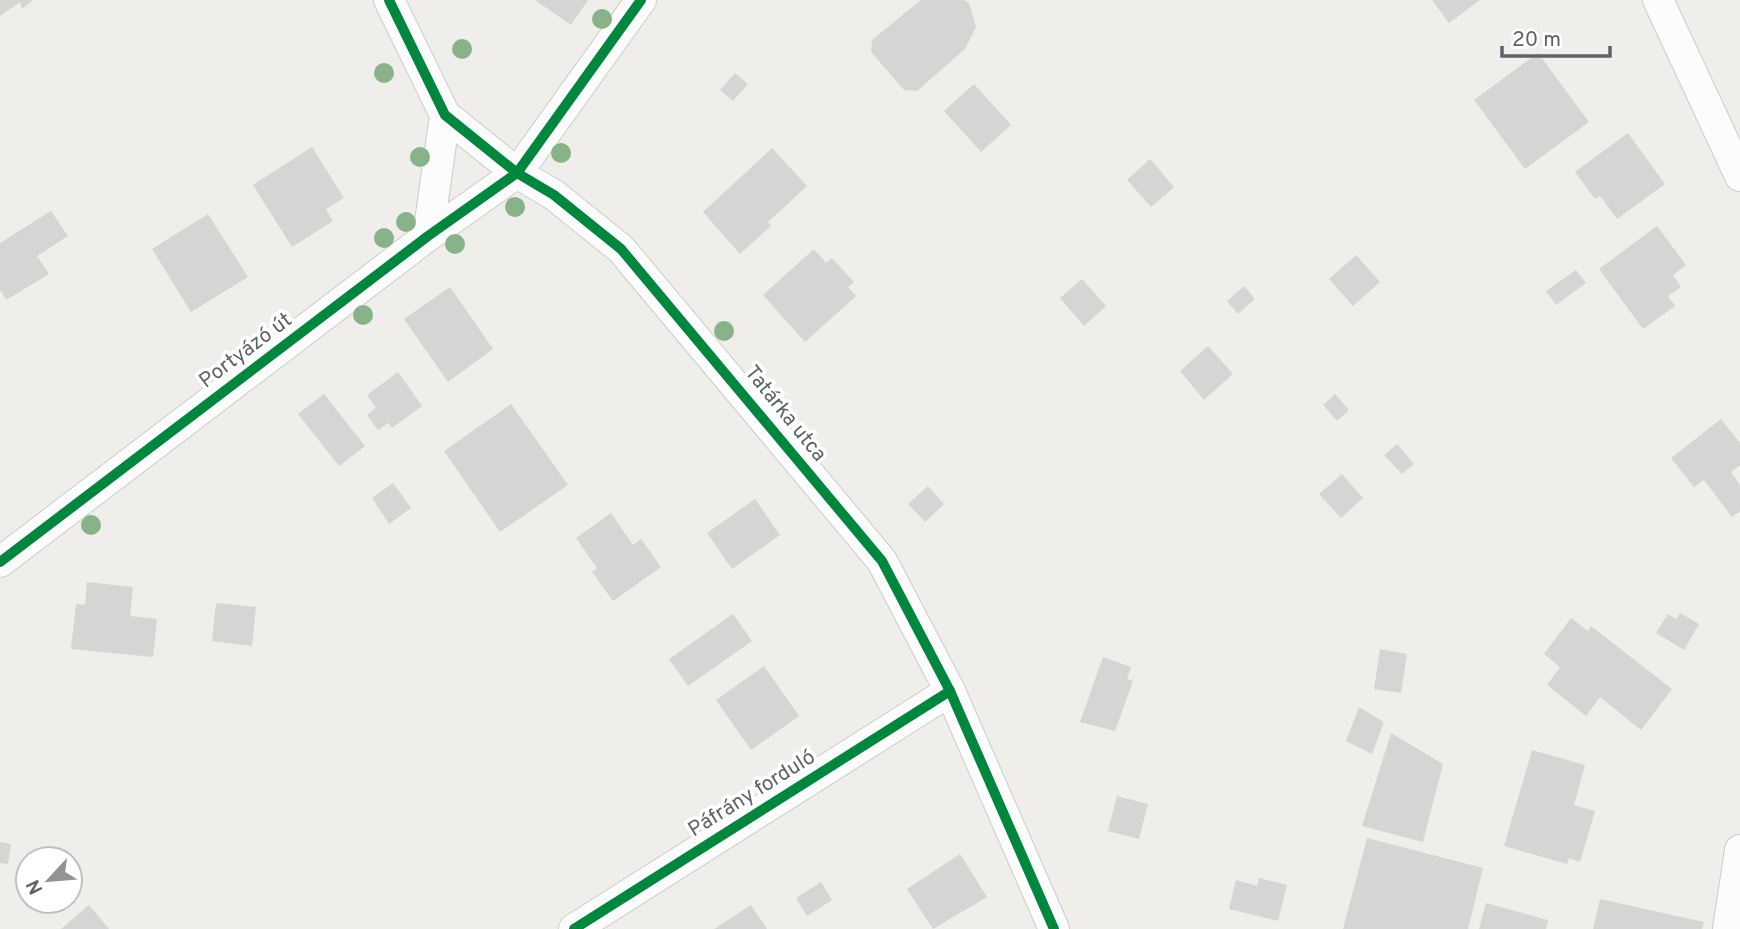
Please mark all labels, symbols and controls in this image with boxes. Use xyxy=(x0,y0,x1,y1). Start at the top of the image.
scale bar xyxy=(1502,14,1610,58)
text: 20 m xyxy=(1512,27,1561,54)
street label: Portyázó út xyxy=(194,307,298,395)
street label: Tatárka utca xyxy=(738,360,832,468)
street label: Páfrány forduló xyxy=(683,744,821,844)
north arrow xyxy=(14,845,84,915)
text: N xyxy=(22,875,49,898)

